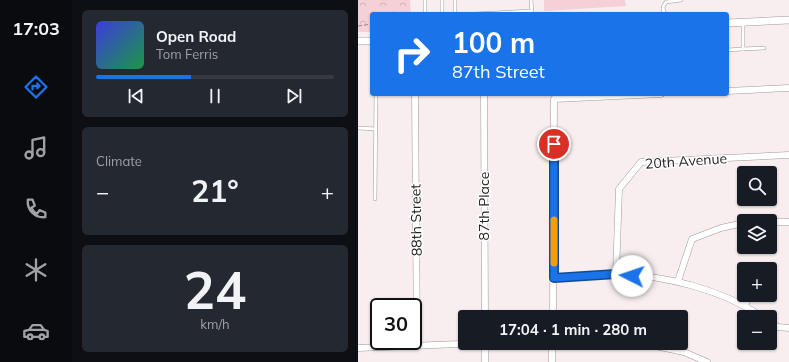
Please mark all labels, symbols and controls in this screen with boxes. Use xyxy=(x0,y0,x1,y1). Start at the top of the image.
text: 17:03 xyxy=(12,17,60,40)
text: 100 m xyxy=(452,25,535,60)
text: Open Road xyxy=(156,27,236,46)
icon: right xyxy=(386,28,438,80)
text: Tom Ferris xyxy=(156,46,218,62)
text: 87th Street xyxy=(452,60,545,83)
icon: directions xyxy=(22,73,50,101)
icon: previous xyxy=(125,85,147,107)
icon: pause xyxy=(204,85,226,107)
icon: next xyxy=(283,85,305,107)
pin xyxy=(537,127,571,161)
icon: arrive xyxy=(543,133,565,155)
icon: music xyxy=(22,134,50,162)
street label: 20th Avenue xyxy=(644,149,728,173)
text: Climate xyxy=(96,153,142,169)
map controls xyxy=(737,166,777,350)
button: search xyxy=(737,166,777,206)
text: 21° xyxy=(191,172,239,210)
street label: 87th Place xyxy=(475,172,493,240)
text: − xyxy=(96,178,109,206)
text: + xyxy=(321,178,334,206)
street label: 88th Street xyxy=(406,184,426,256)
icon: phone xyxy=(22,195,50,223)
button: layers xyxy=(737,214,777,254)
position arrow xyxy=(611,255,653,297)
icon: climate xyxy=(22,256,50,284)
text: 24 xyxy=(184,257,246,322)
button: + xyxy=(737,262,777,302)
speed limit sign: 30 xyxy=(370,298,422,350)
button: − xyxy=(737,310,777,350)
text: km/h xyxy=(200,316,230,332)
icon: car xyxy=(22,317,50,345)
text: 17:04 · 1 min · 280 m xyxy=(499,320,647,339)

